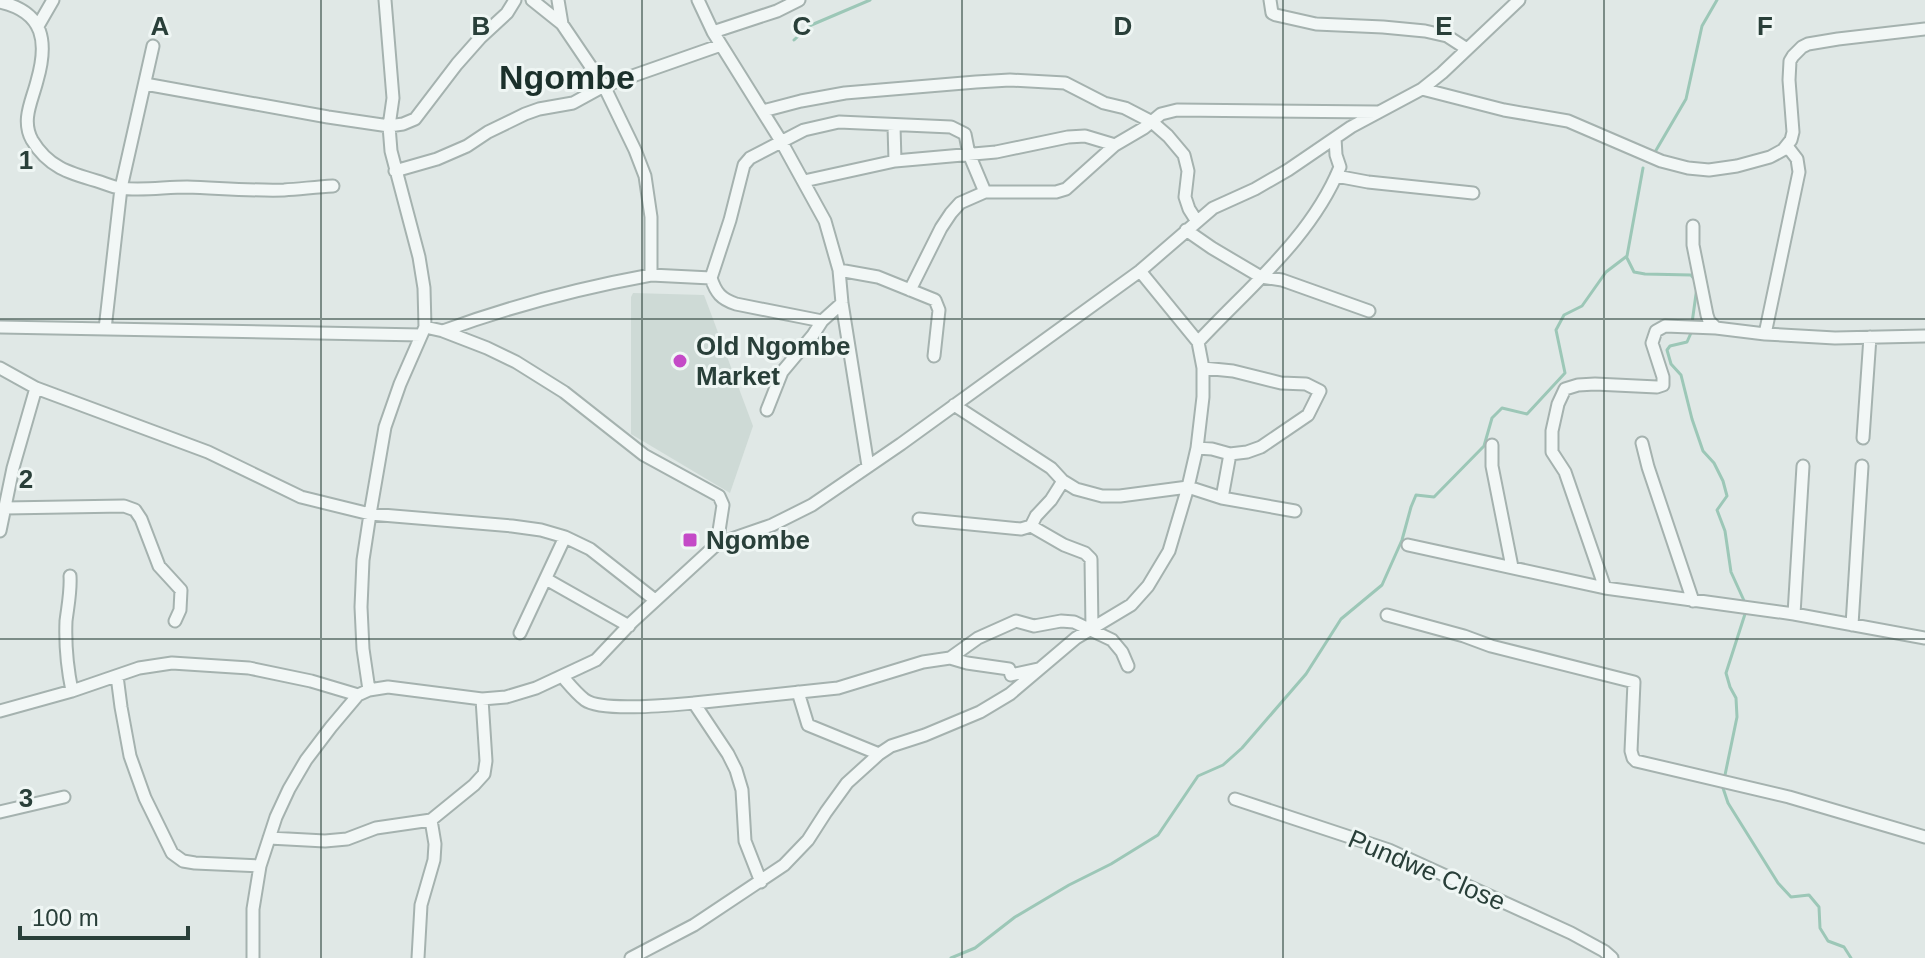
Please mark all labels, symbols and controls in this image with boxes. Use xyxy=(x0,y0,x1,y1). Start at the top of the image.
text: A xyxy=(151,11,170,41)
text: B xyxy=(472,11,490,41)
text: C xyxy=(793,11,812,41)
text: D xyxy=(1114,11,1132,41)
text: E xyxy=(1435,11,1453,41)
text: F xyxy=(1757,11,1773,41)
district label: Ngombe xyxy=(499,58,635,96)
text: 1 xyxy=(19,145,33,175)
place label: Old Ngombe Market xyxy=(696,331,851,391)
marker: Old Ngombe Market xyxy=(671,352,689,370)
text: 2 xyxy=(19,464,33,494)
place label: Ngombe xyxy=(706,525,810,555)
marker: Ngombe xyxy=(681,531,699,549)
text: 3 xyxy=(19,783,33,813)
street label: Pundwe Close xyxy=(1344,823,1510,917)
scale bar xyxy=(20,890,188,940)
text: 100 m xyxy=(32,904,99,931)

